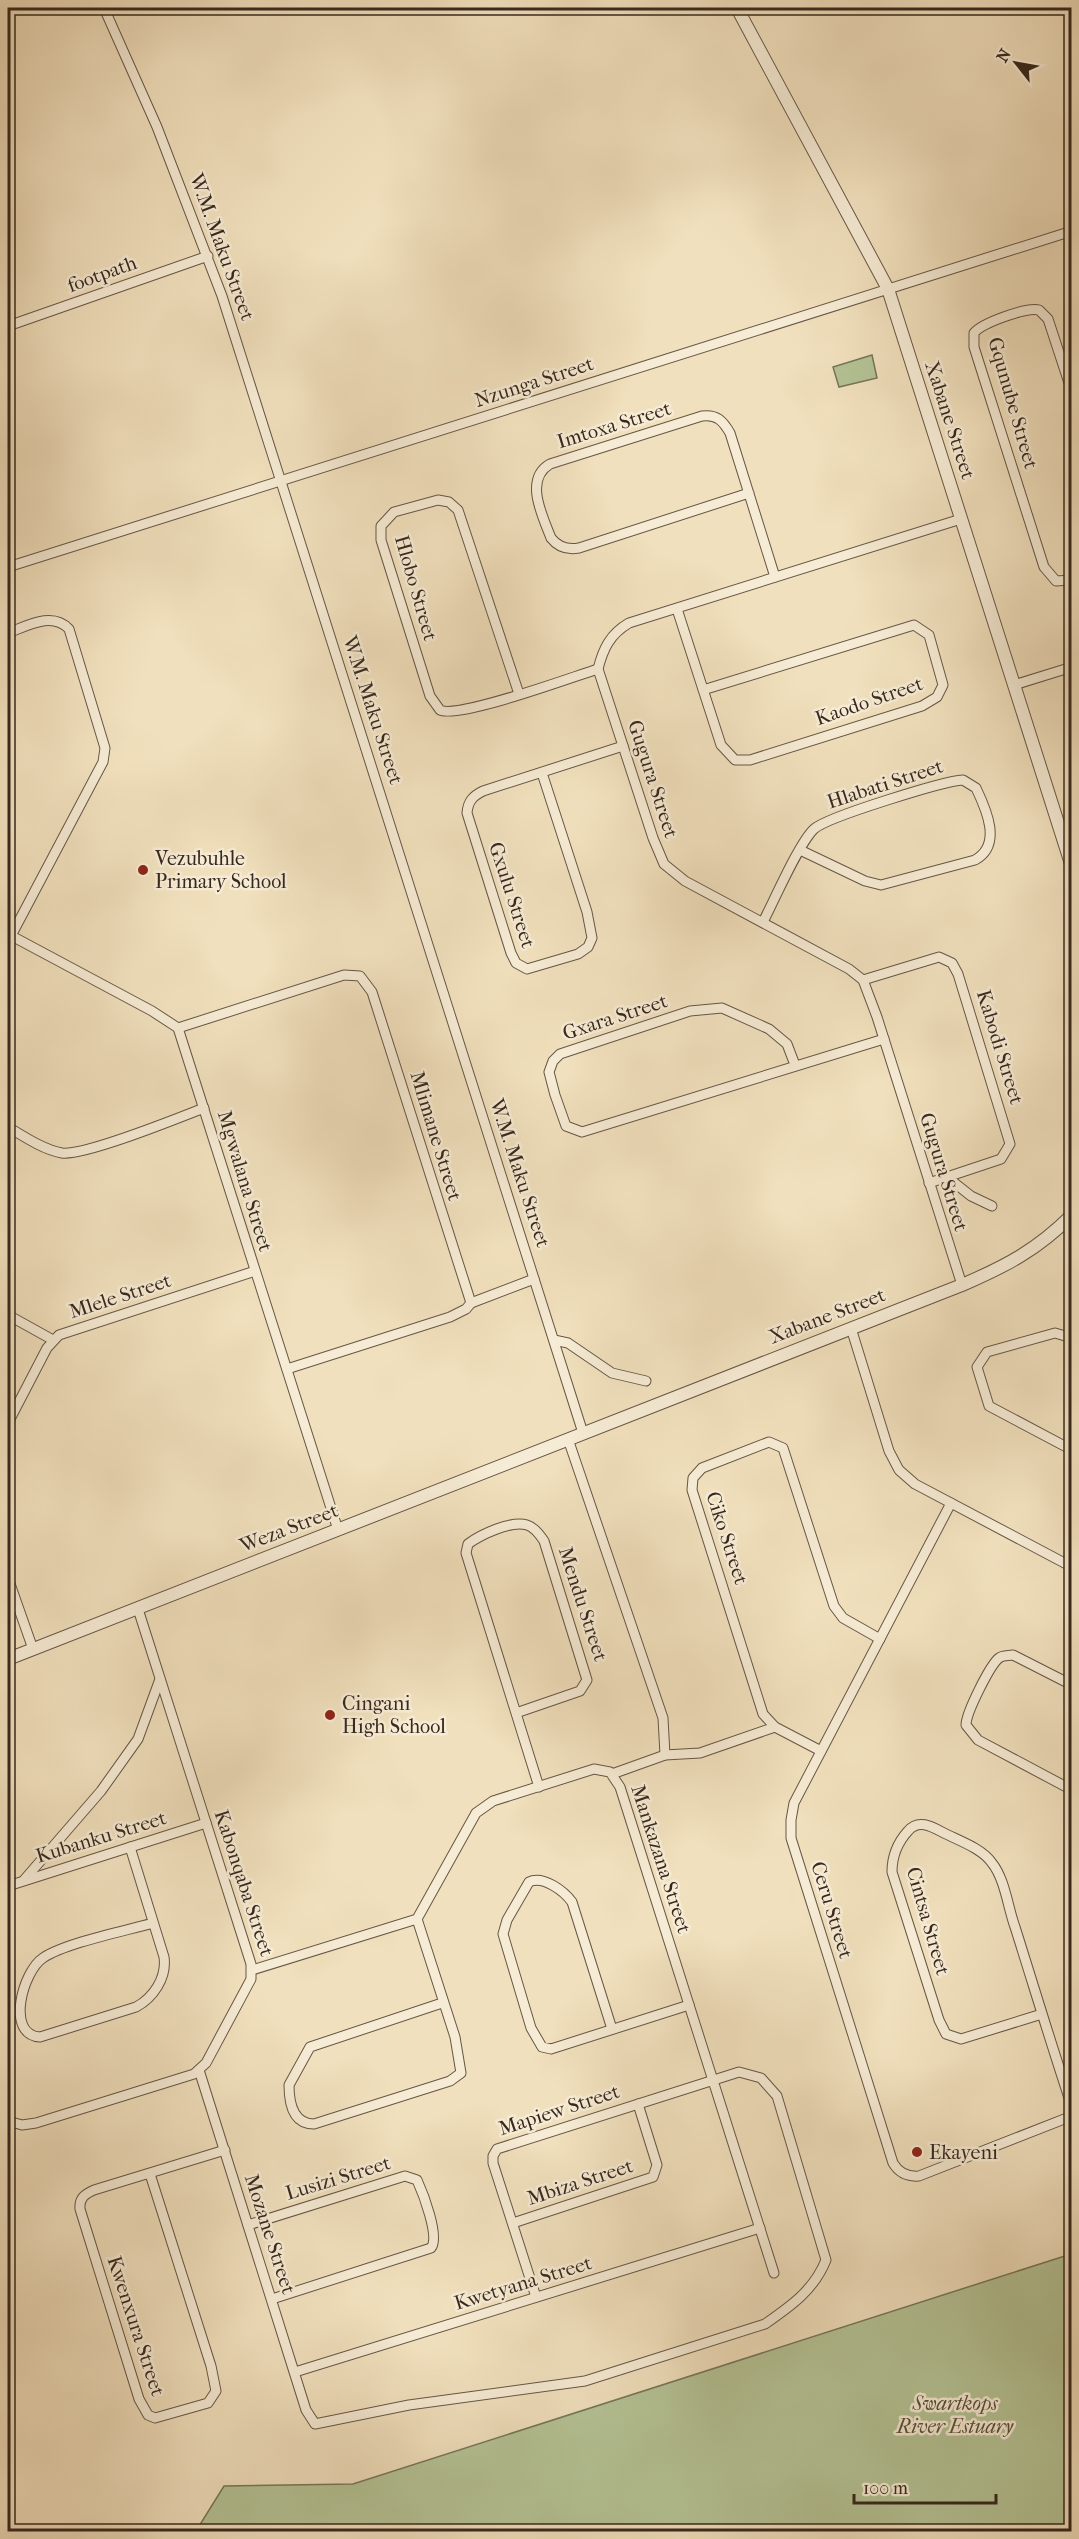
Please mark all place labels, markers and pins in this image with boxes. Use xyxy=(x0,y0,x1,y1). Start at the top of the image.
place label: Vezubuhle Primary School xyxy=(154,847,287,893)
marker: Vezubuhle Primary School xyxy=(136,863,150,877)
place label: Cingani High School xyxy=(342,1692,446,1738)
marker: Cingani High School xyxy=(323,1708,337,1722)
place label: Ekayeni xyxy=(929,2141,998,2164)
marker: Ekayeni xyxy=(910,2145,924,2159)

